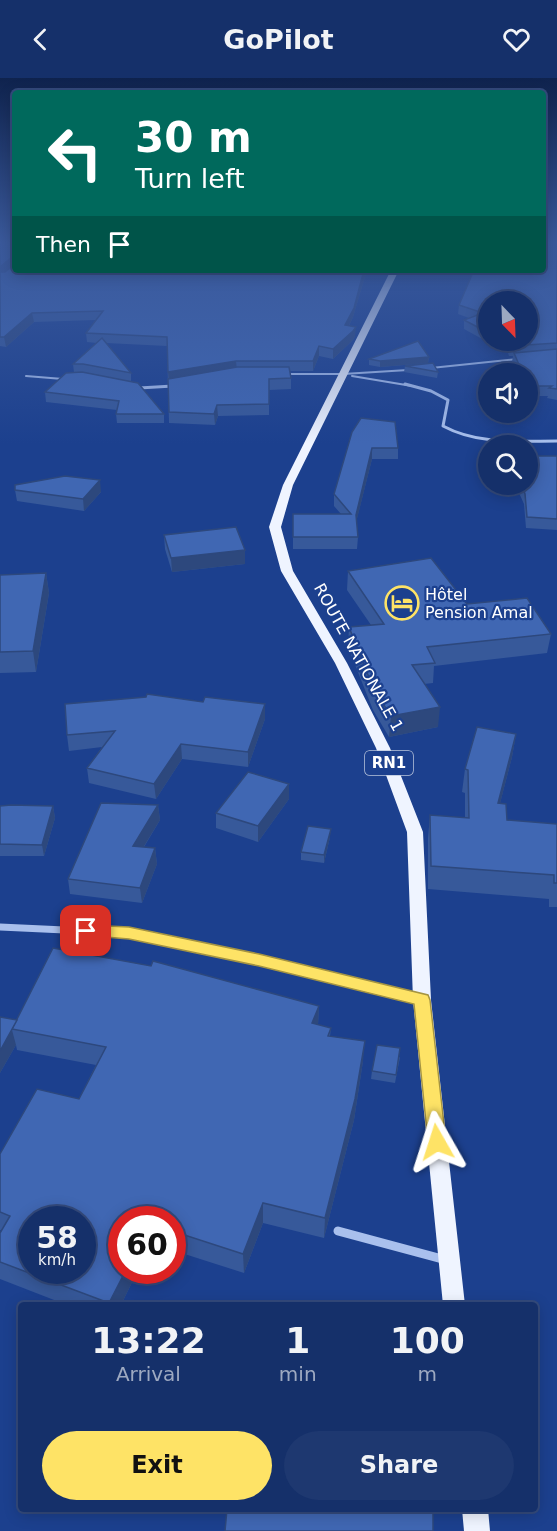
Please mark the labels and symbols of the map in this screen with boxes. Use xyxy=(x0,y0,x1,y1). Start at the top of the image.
north arrow xyxy=(478,291,538,351)
street label: ROUTE NATIONALE 1 xyxy=(310,580,407,735)
hotel icon: Hôtel Pension Amal xyxy=(384,585,420,621)
place label: Hôtel Pension Amal xyxy=(425,585,533,622)
road number: RN1 xyxy=(365,751,413,775)
pin xyxy=(60,905,111,956)
position arrow xyxy=(405,1110,469,1174)
speed limit sign: 60 xyxy=(108,1206,186,1284)

